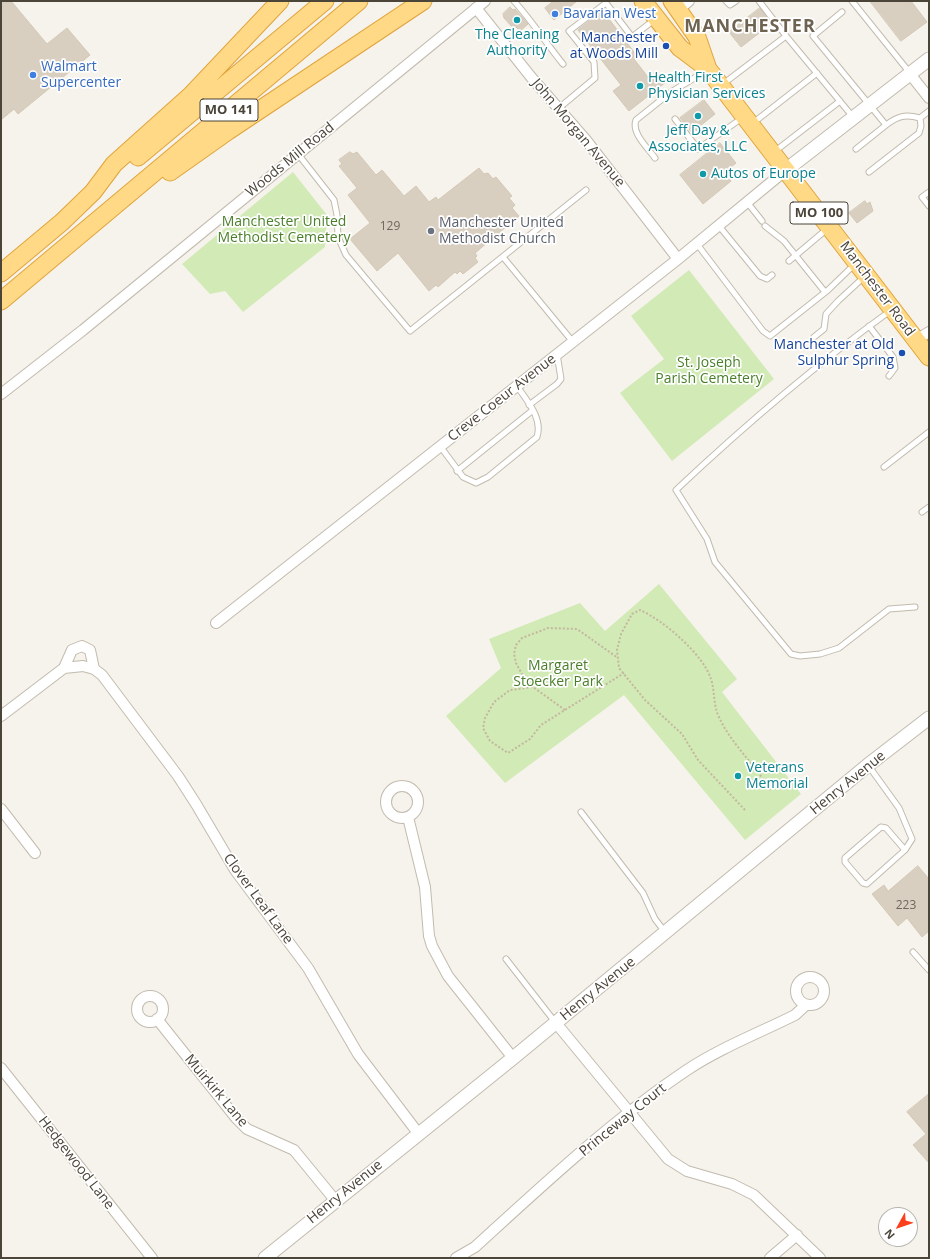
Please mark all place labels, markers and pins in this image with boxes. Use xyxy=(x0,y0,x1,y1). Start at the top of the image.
place label: Bavarian West xyxy=(563,6,656,22)
marker: Bavarian West xyxy=(550,9,560,19)
marker: The Cleaning Authority xyxy=(512,15,522,25)
place label: The Cleaning Authority xyxy=(475,27,559,60)
place label: Manchester at Woods Mill xyxy=(570,30,658,62)
marker: Manchester at Woods Mill xyxy=(661,41,671,51)
place label: Walmart Supercenter xyxy=(41,59,121,92)
marker: Walmart Supercenter xyxy=(28,70,38,80)
place label: Health First Physician Services xyxy=(648,70,765,102)
marker: Health First Physician Services xyxy=(635,81,645,91)
marker: Jeff Day & Associates, LLC xyxy=(693,111,703,121)
place label: Jeff Day & Associates, LLC xyxy=(649,123,747,156)
place label: Autos of Europe xyxy=(711,166,816,182)
marker: Autos of Europe xyxy=(698,169,708,179)
place label: Manchester United Methodist Church xyxy=(439,215,564,248)
marker: Manchester United Methodist Church xyxy=(426,226,436,236)
place label: Manchester at Old Sulphur Spring xyxy=(774,337,894,370)
marker: Manchester at Old Sulphur Spring xyxy=(897,348,907,358)
place label: Veterans Memorial xyxy=(746,760,808,792)
marker: Veterans Memorial xyxy=(733,771,743,781)

